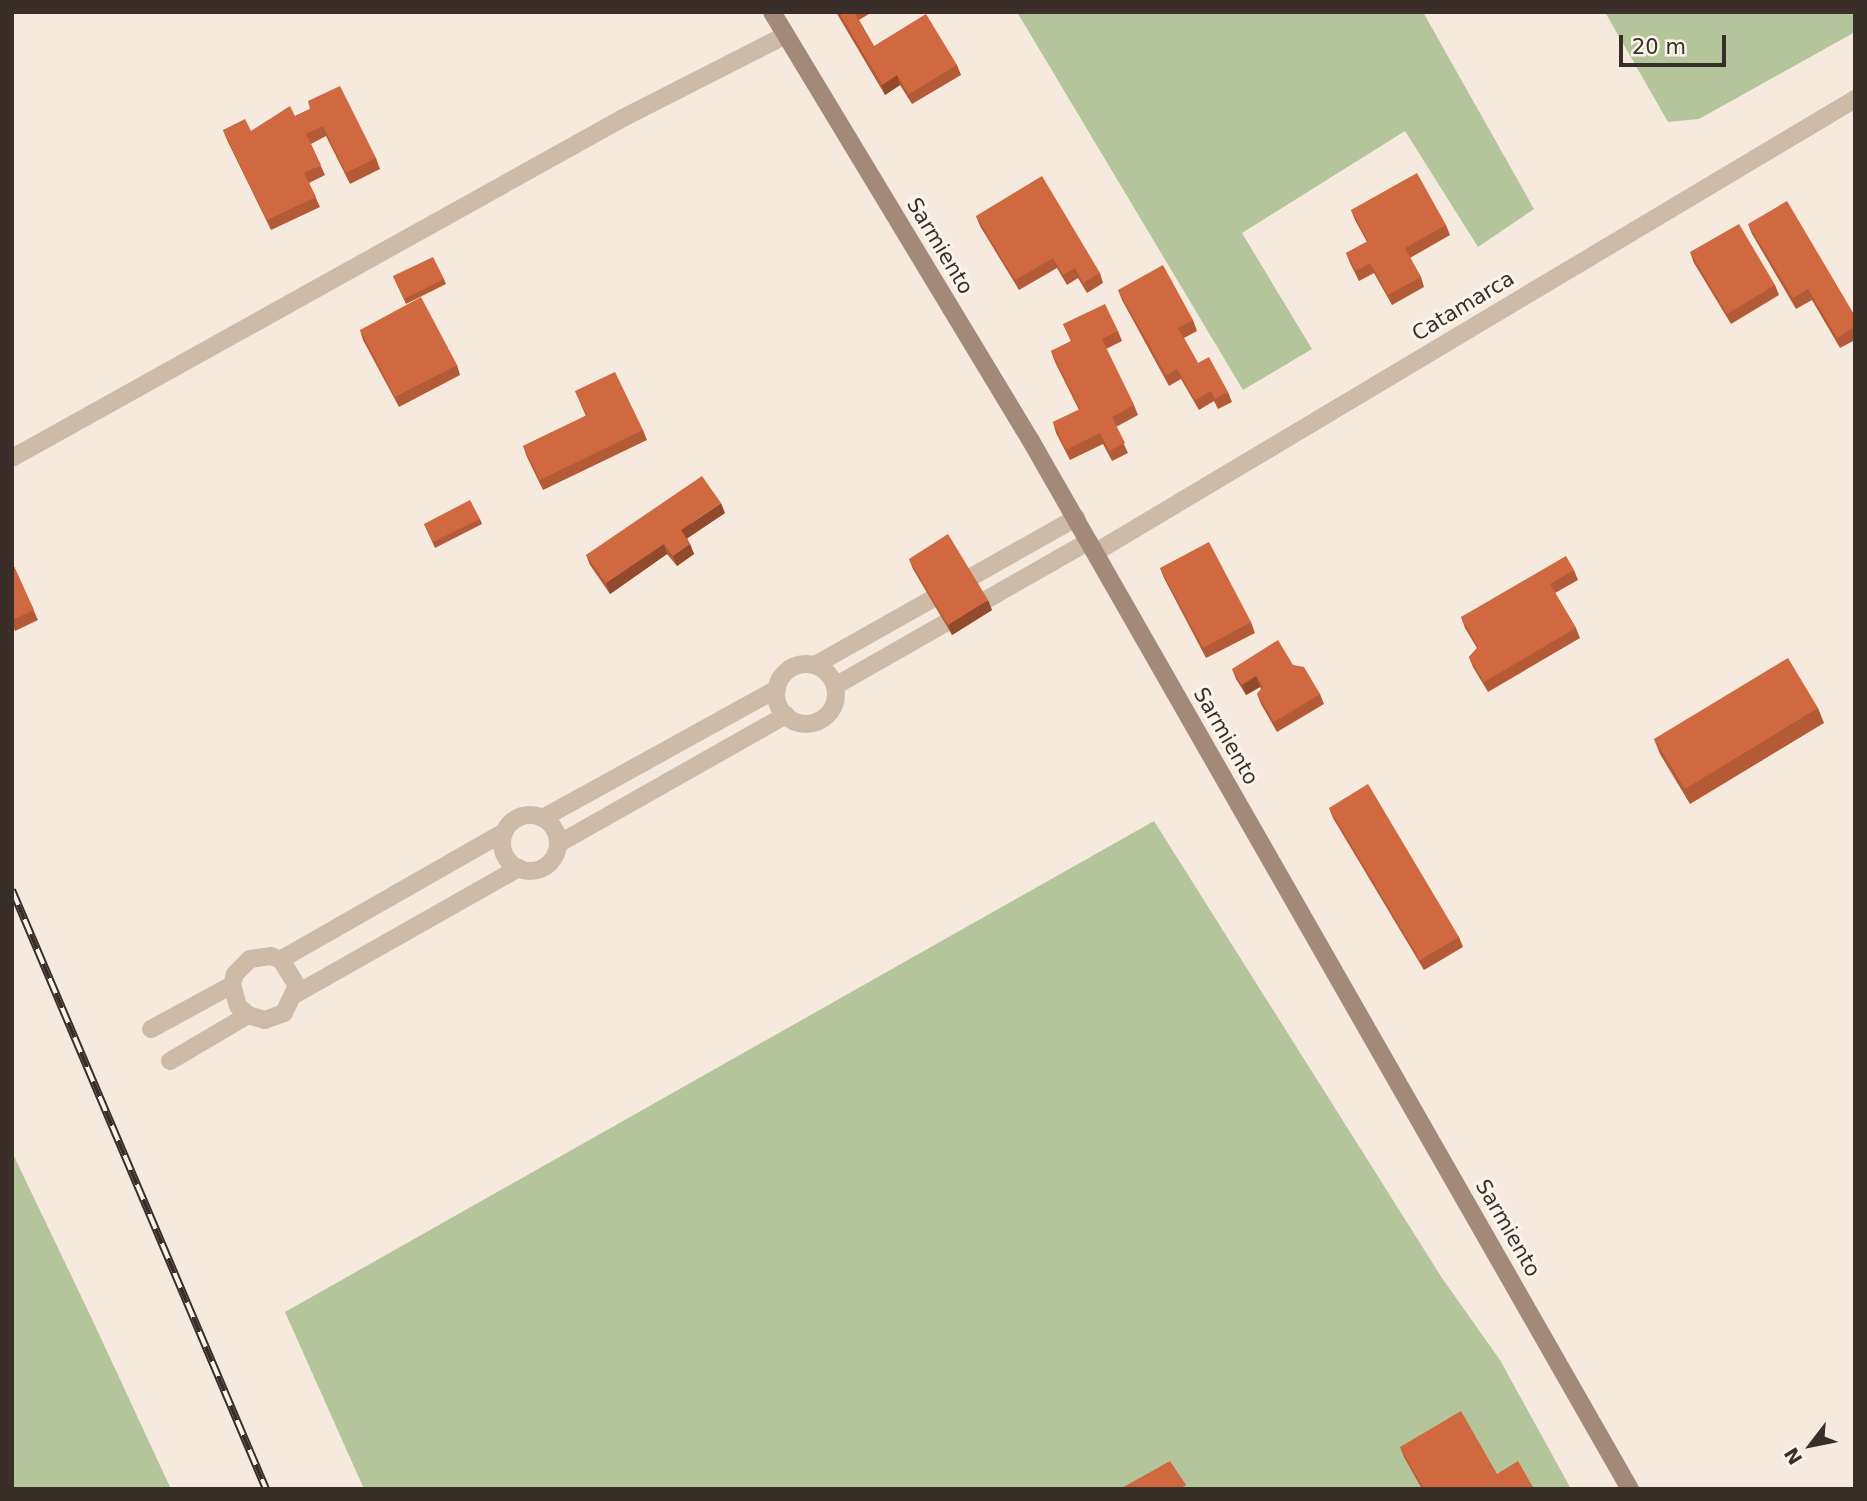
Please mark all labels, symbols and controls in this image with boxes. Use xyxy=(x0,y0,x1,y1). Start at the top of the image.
scale bar xyxy=(1622,21,1729,65)
text: 20 m xyxy=(1632,35,1686,59)
street label: Sarmiento xyxy=(901,193,979,299)
street label: Catamarca xyxy=(1407,266,1519,346)
street label: Sarmiento xyxy=(1188,683,1264,789)
street label: Sarmiento xyxy=(1470,1175,1546,1281)
north arrow xyxy=(1776,1410,1846,1480)
text: N xyxy=(1780,1444,1807,1469)

